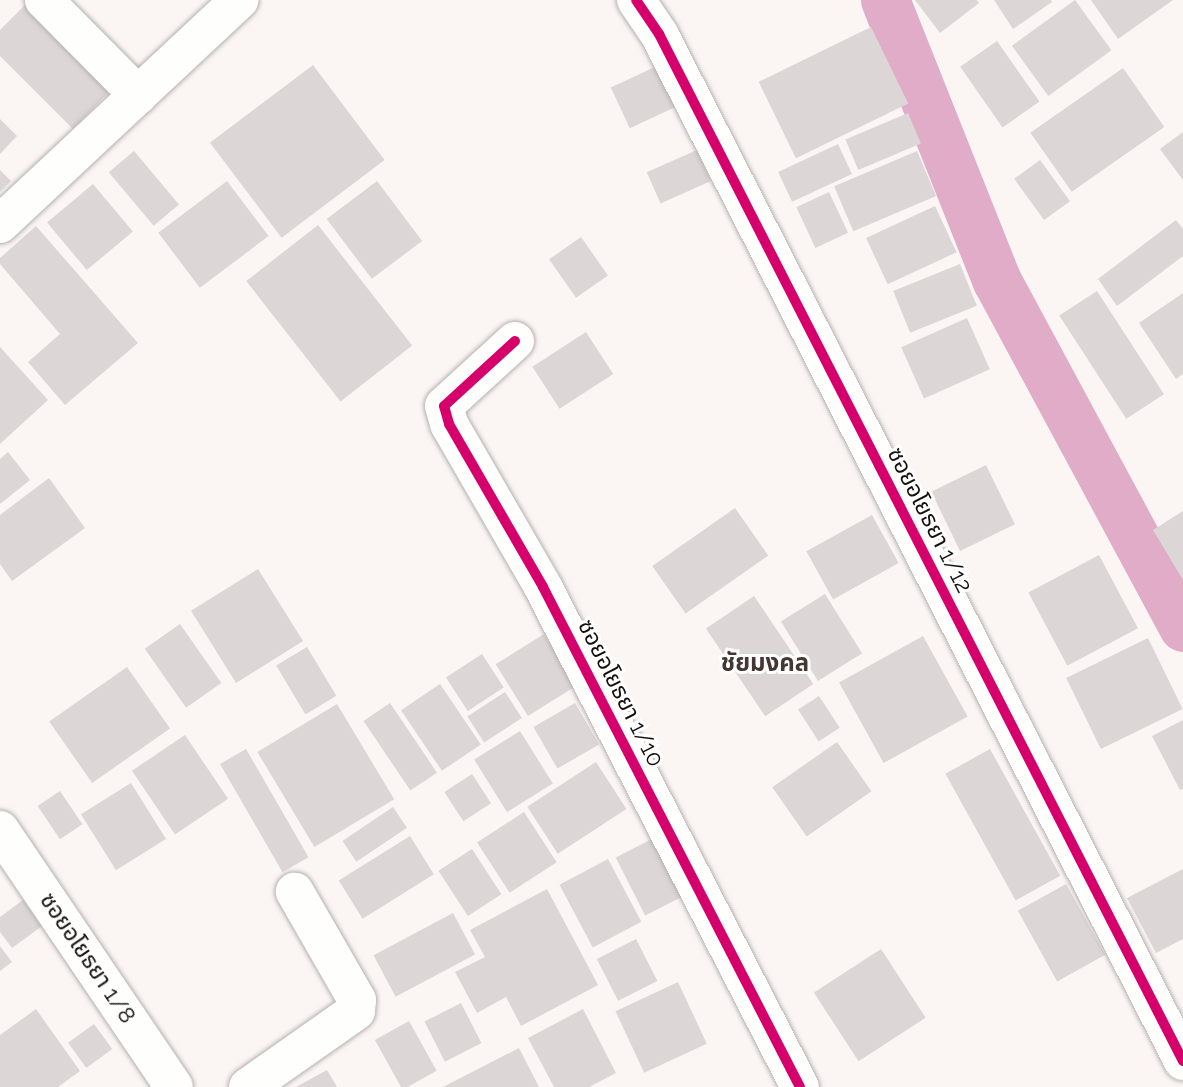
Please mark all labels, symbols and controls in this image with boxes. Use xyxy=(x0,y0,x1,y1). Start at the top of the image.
street label: ซอยอโยธยา 1/12 xyxy=(882,443,978,597)
street label: ซอยอโยธยา 1/10 xyxy=(572,615,670,771)
district label: ชัยมงคล xyxy=(721,649,809,677)
street label: ซอยอโยธยา 1/8 xyxy=(34,887,142,1029)

